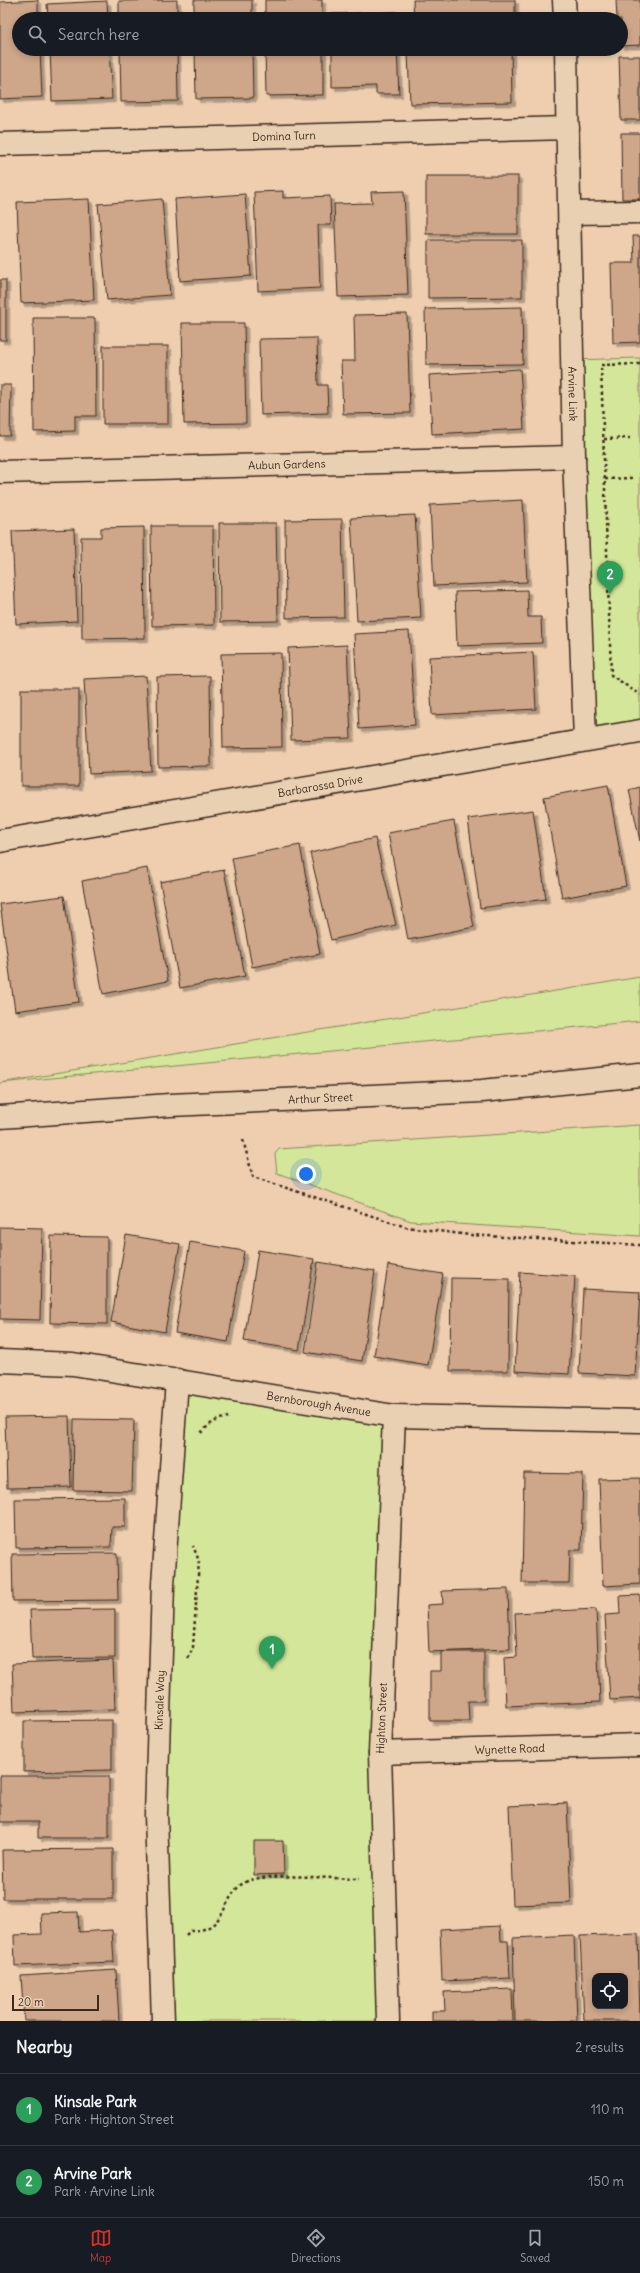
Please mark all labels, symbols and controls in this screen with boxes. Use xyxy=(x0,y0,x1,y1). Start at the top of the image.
search box xyxy=(12,12,628,56)
icon: search xyxy=(26,23,48,45)
text: Search here xyxy=(58,25,139,44)
street label: Domina Turn xyxy=(252,128,316,144)
street label: Arvine Link xyxy=(565,366,580,422)
street label: Aubun Gardens xyxy=(248,456,326,473)
pin: 2 xyxy=(597,561,623,594)
street label: Barbarossa Drive xyxy=(277,772,364,800)
street label: Arthur Street xyxy=(288,1090,353,1107)
your location xyxy=(296,1164,316,1184)
street label: Bernborough Avenue xyxy=(266,1388,372,1419)
pin: 1 xyxy=(259,1636,285,1669)
street label: Kinsale Way xyxy=(152,1670,167,1730)
street label: Highton Street xyxy=(373,1682,390,1754)
street label: Wynette Road xyxy=(475,1741,546,1757)
map controls xyxy=(592,1973,628,2009)
button: locate xyxy=(592,1973,628,2009)
scale bar xyxy=(12,1993,99,2012)
text: 20 m xyxy=(18,1995,44,2009)
text: Nearby xyxy=(16,2036,72,2058)
text: 2 results xyxy=(575,2039,624,2056)
text: Kinsale Park xyxy=(54,2092,137,2111)
text: 1 xyxy=(26,2101,32,2118)
text: 110 m xyxy=(591,2101,624,2118)
text: Park · Highton Street xyxy=(54,2111,174,2128)
text: Arvine Park xyxy=(54,2164,132,2183)
text: 2 xyxy=(25,2173,33,2190)
text: 150 m xyxy=(588,2173,624,2190)
text: Park · Arvine Link xyxy=(54,2183,155,2200)
tab: Map xyxy=(90,2227,112,2265)
tab: Directions xyxy=(291,2227,341,2265)
tab: Saved xyxy=(520,2227,550,2265)

